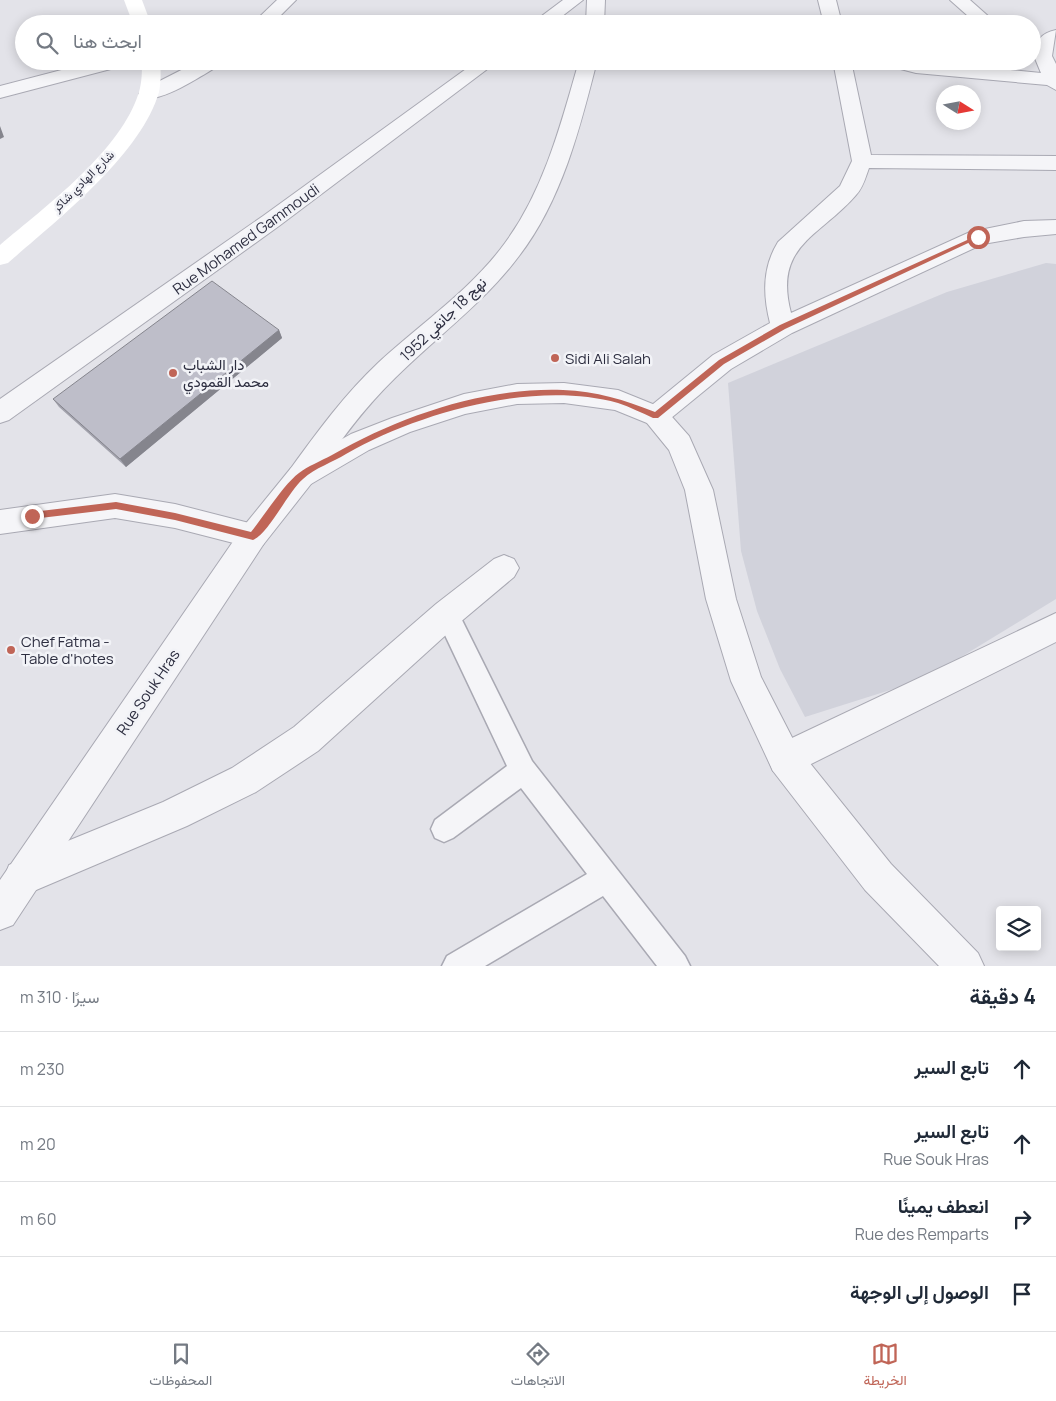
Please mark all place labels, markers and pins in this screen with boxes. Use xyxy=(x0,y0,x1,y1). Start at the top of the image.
place label: Sidi Ali Salah xyxy=(565,348,651,369)
marker: Sidi Ali Salah xyxy=(549,352,561,364)
place label: دار الشباب محمد القمودي xyxy=(183,354,269,395)
marker: دار الشباب محمد القمودي xyxy=(167,367,179,379)
place label: Chef Fatma - Table d'hotes xyxy=(21,631,114,669)
marker: Chef Fatma - Table d'hotes xyxy=(5,644,17,656)

